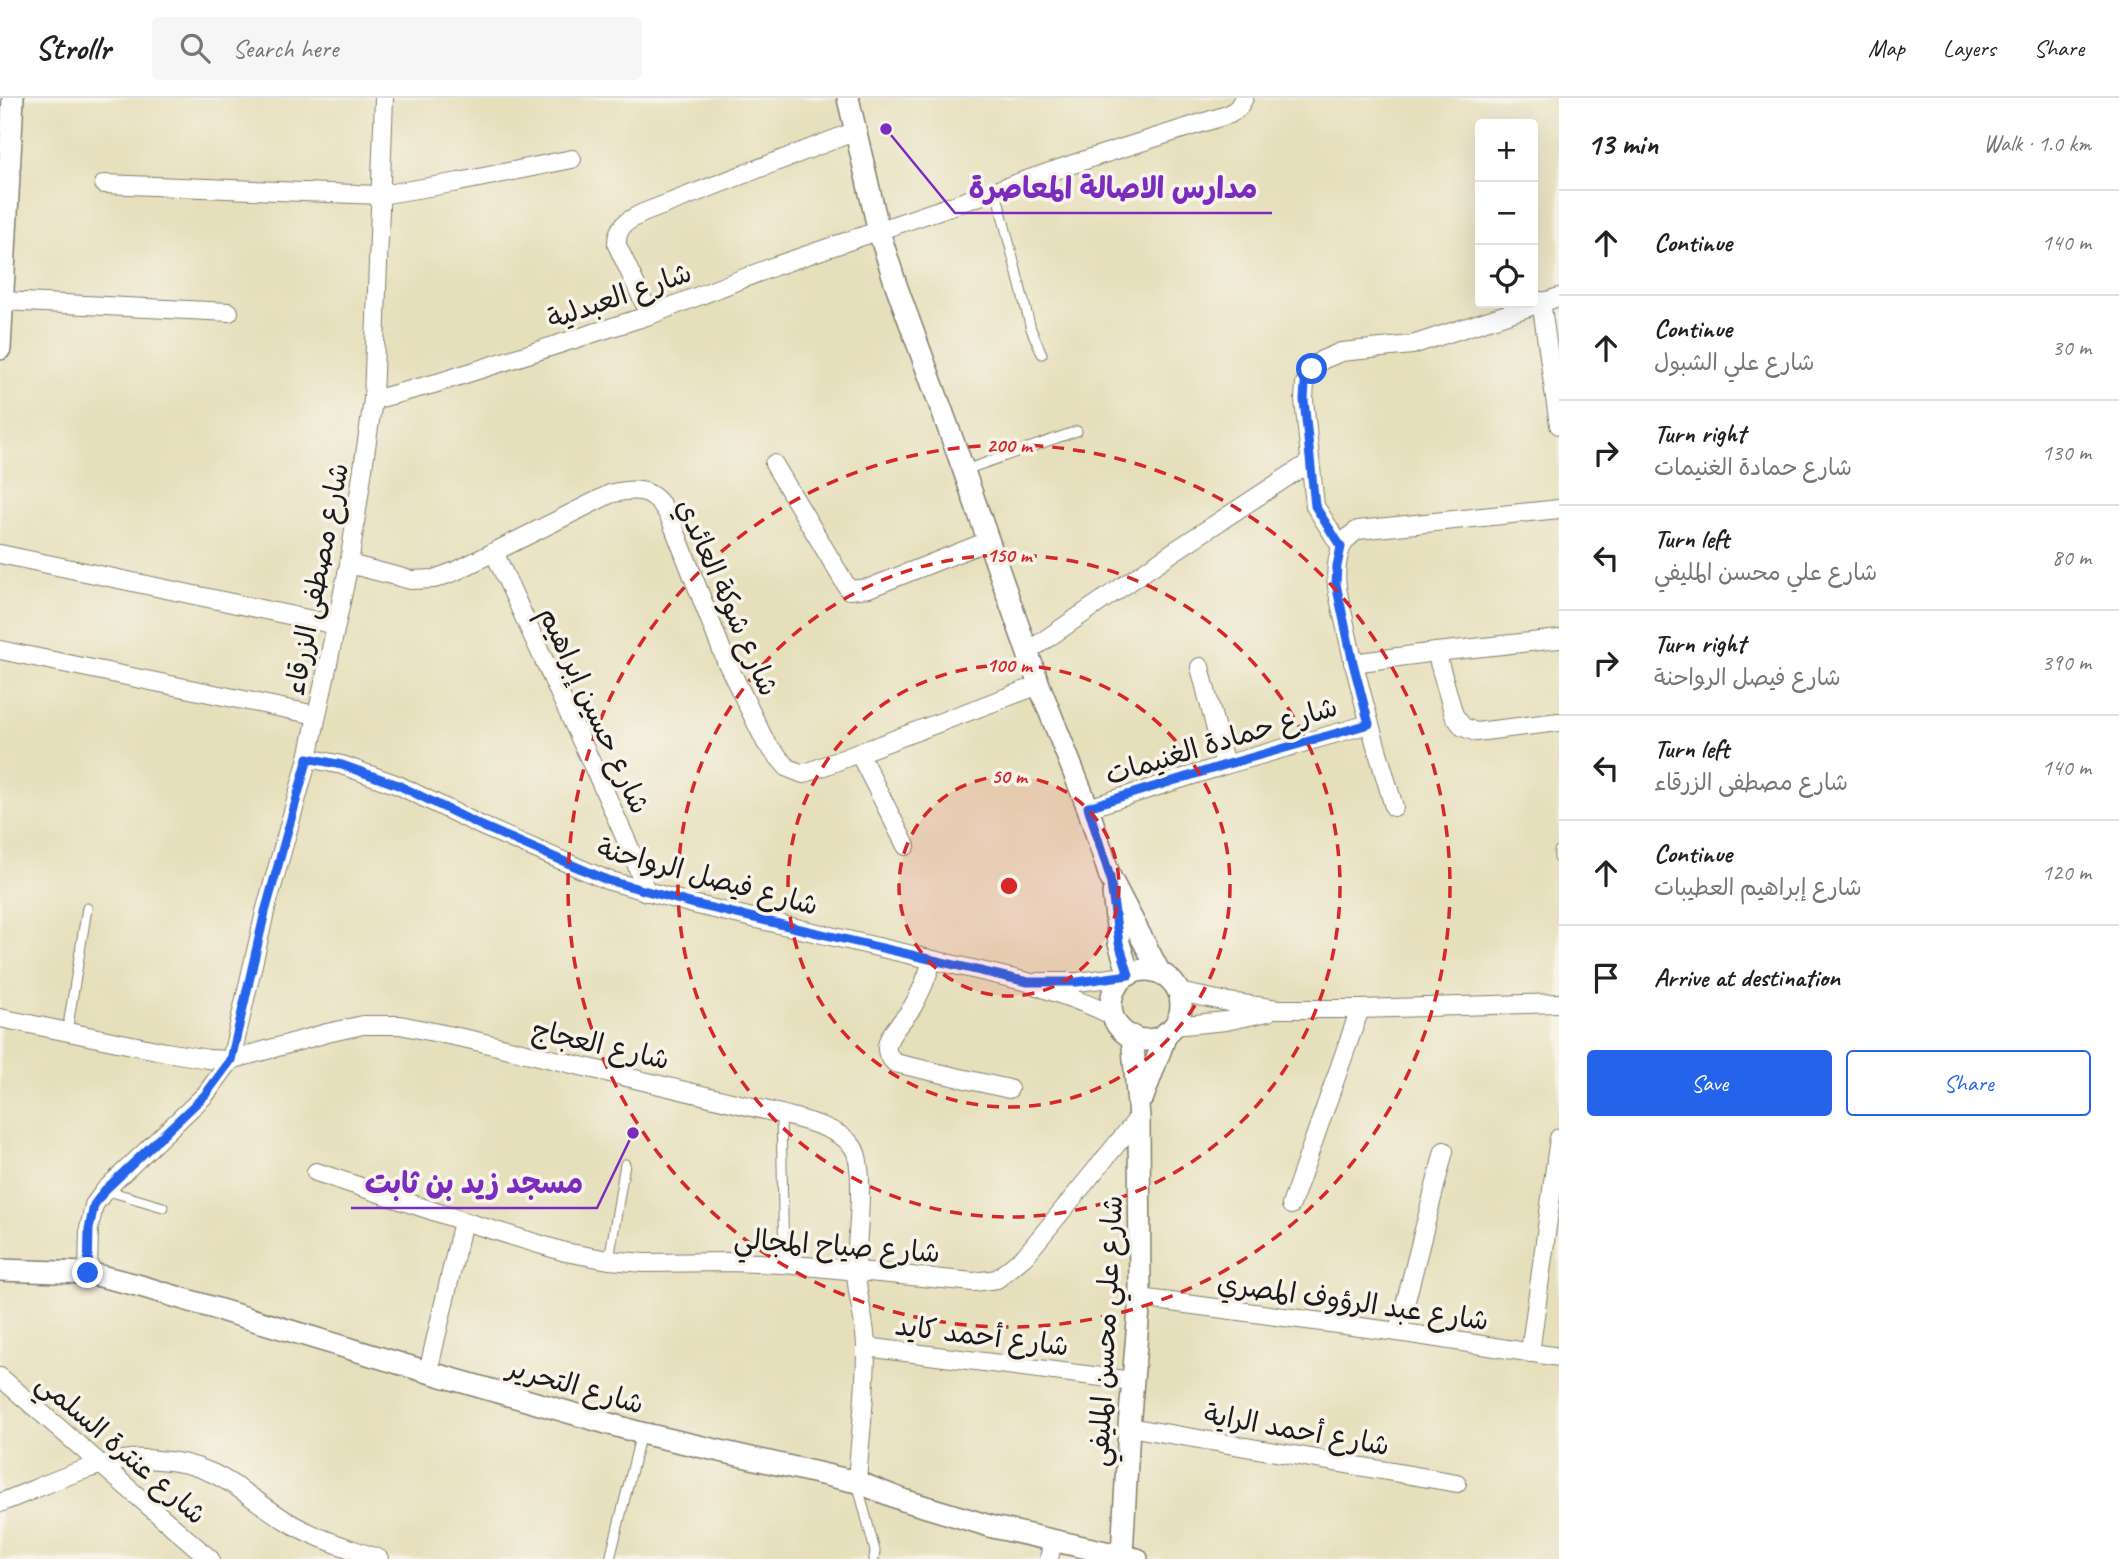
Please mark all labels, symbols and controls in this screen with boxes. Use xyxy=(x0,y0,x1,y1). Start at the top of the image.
search box xyxy=(152,17,642,80)
text: Strollr xyxy=(35,27,110,69)
icon: search xyxy=(176,29,214,67)
text: Search here xyxy=(232,32,338,65)
text: Map xyxy=(1868,33,1905,63)
text: Layers xyxy=(1943,33,1996,63)
text: Share xyxy=(2034,33,2084,63)
map controls xyxy=(1475,119,1538,308)
button: + xyxy=(1475,119,1538,182)
text: 13 min xyxy=(1587,125,1658,163)
text: Walk · 1.0 km xyxy=(1983,129,2091,158)
callout: مدارس الاصالة المعاصرة xyxy=(955,162,1272,213)
text: مدارس الاصالة المعاصرة xyxy=(968,169,1258,207)
button: − xyxy=(1475,182,1538,245)
icon: ahead xyxy=(1587,224,1625,262)
text: Continue xyxy=(1654,226,1732,259)
text: 140 m xyxy=(2042,228,2091,257)
button: locate xyxy=(1475,245,1538,308)
street label: شارع العبدلية xyxy=(542,254,697,338)
text: Continue xyxy=(1654,312,1732,345)
icon: ahead xyxy=(1587,329,1625,367)
text: 30 m xyxy=(2052,333,2091,362)
text: شارع علي الشبول xyxy=(1654,348,1815,377)
route start xyxy=(1296,353,1327,384)
text: Turn right xyxy=(1654,417,1745,450)
text: 200 m xyxy=(986,432,1034,458)
icon: right xyxy=(1587,434,1625,472)
text: 130 m xyxy=(2042,438,2091,467)
text: شارع حمادة الغنيمات xyxy=(1654,453,1852,482)
street label: شارع مصطفى الزرقاء xyxy=(277,460,358,699)
street label: شارع شوكة العائدي xyxy=(666,493,787,703)
text: Turn left xyxy=(1654,522,1729,555)
icon: left xyxy=(1587,539,1625,577)
text: 150 m xyxy=(986,542,1034,568)
text: 80 m xyxy=(2052,543,2091,572)
text: شارع علي محسن المليفي xyxy=(1654,558,1877,587)
street label: شارع حسين إبراهيم xyxy=(528,601,658,821)
text: Turn right xyxy=(1654,627,1745,660)
icon: right xyxy=(1587,644,1625,682)
text: 390 m xyxy=(2042,648,2091,677)
text: 100 m xyxy=(986,652,1034,678)
text: شارع فيصل الرواحنة xyxy=(1654,663,1841,692)
street label: شارع حمادة الغنيمات xyxy=(1101,689,1342,794)
text: Turn left xyxy=(1654,732,1729,765)
icon: left xyxy=(1587,749,1625,787)
text: 140 m xyxy=(2042,753,2091,782)
text: 50 m xyxy=(991,763,1029,789)
text: شارع مصطفى الزرقاء xyxy=(1654,768,1848,797)
street label: شارع فيصل الرواحنة xyxy=(593,830,822,925)
text: Continue xyxy=(1654,837,1732,870)
icon: ahead xyxy=(1587,854,1625,892)
text: 120 m xyxy=(2042,858,2091,887)
text: شارع إبراهيم العطيبات xyxy=(1654,873,1862,902)
centre of rings xyxy=(997,874,1021,898)
icon: arrive xyxy=(1587,959,1625,997)
text: Arrive at destination xyxy=(1654,961,1840,994)
street label: شارع العجاج xyxy=(528,1012,673,1079)
button: Save xyxy=(1587,1050,1832,1116)
button: Share xyxy=(1846,1050,2091,1116)
callout: مسجد زيد بن ثابت xyxy=(351,1157,597,1208)
text: مسجد زيد بن ثابت xyxy=(365,1164,583,1202)
street label: شارع علي محسن المليفي xyxy=(1081,1194,1137,1468)
street label: شارع صياح المجالي xyxy=(732,1221,941,1277)
route end xyxy=(72,1257,103,1288)
street label: شارع عبد الرؤوف المصري xyxy=(1214,1265,1491,1341)
street label: شارع أحمد كايد xyxy=(893,1307,1071,1366)
street label: شارع التحرير xyxy=(501,1349,648,1424)
street label: شارع عنترة السلمي xyxy=(25,1365,214,1537)
street label: شارع أحمد الراية xyxy=(1201,1396,1392,1465)

